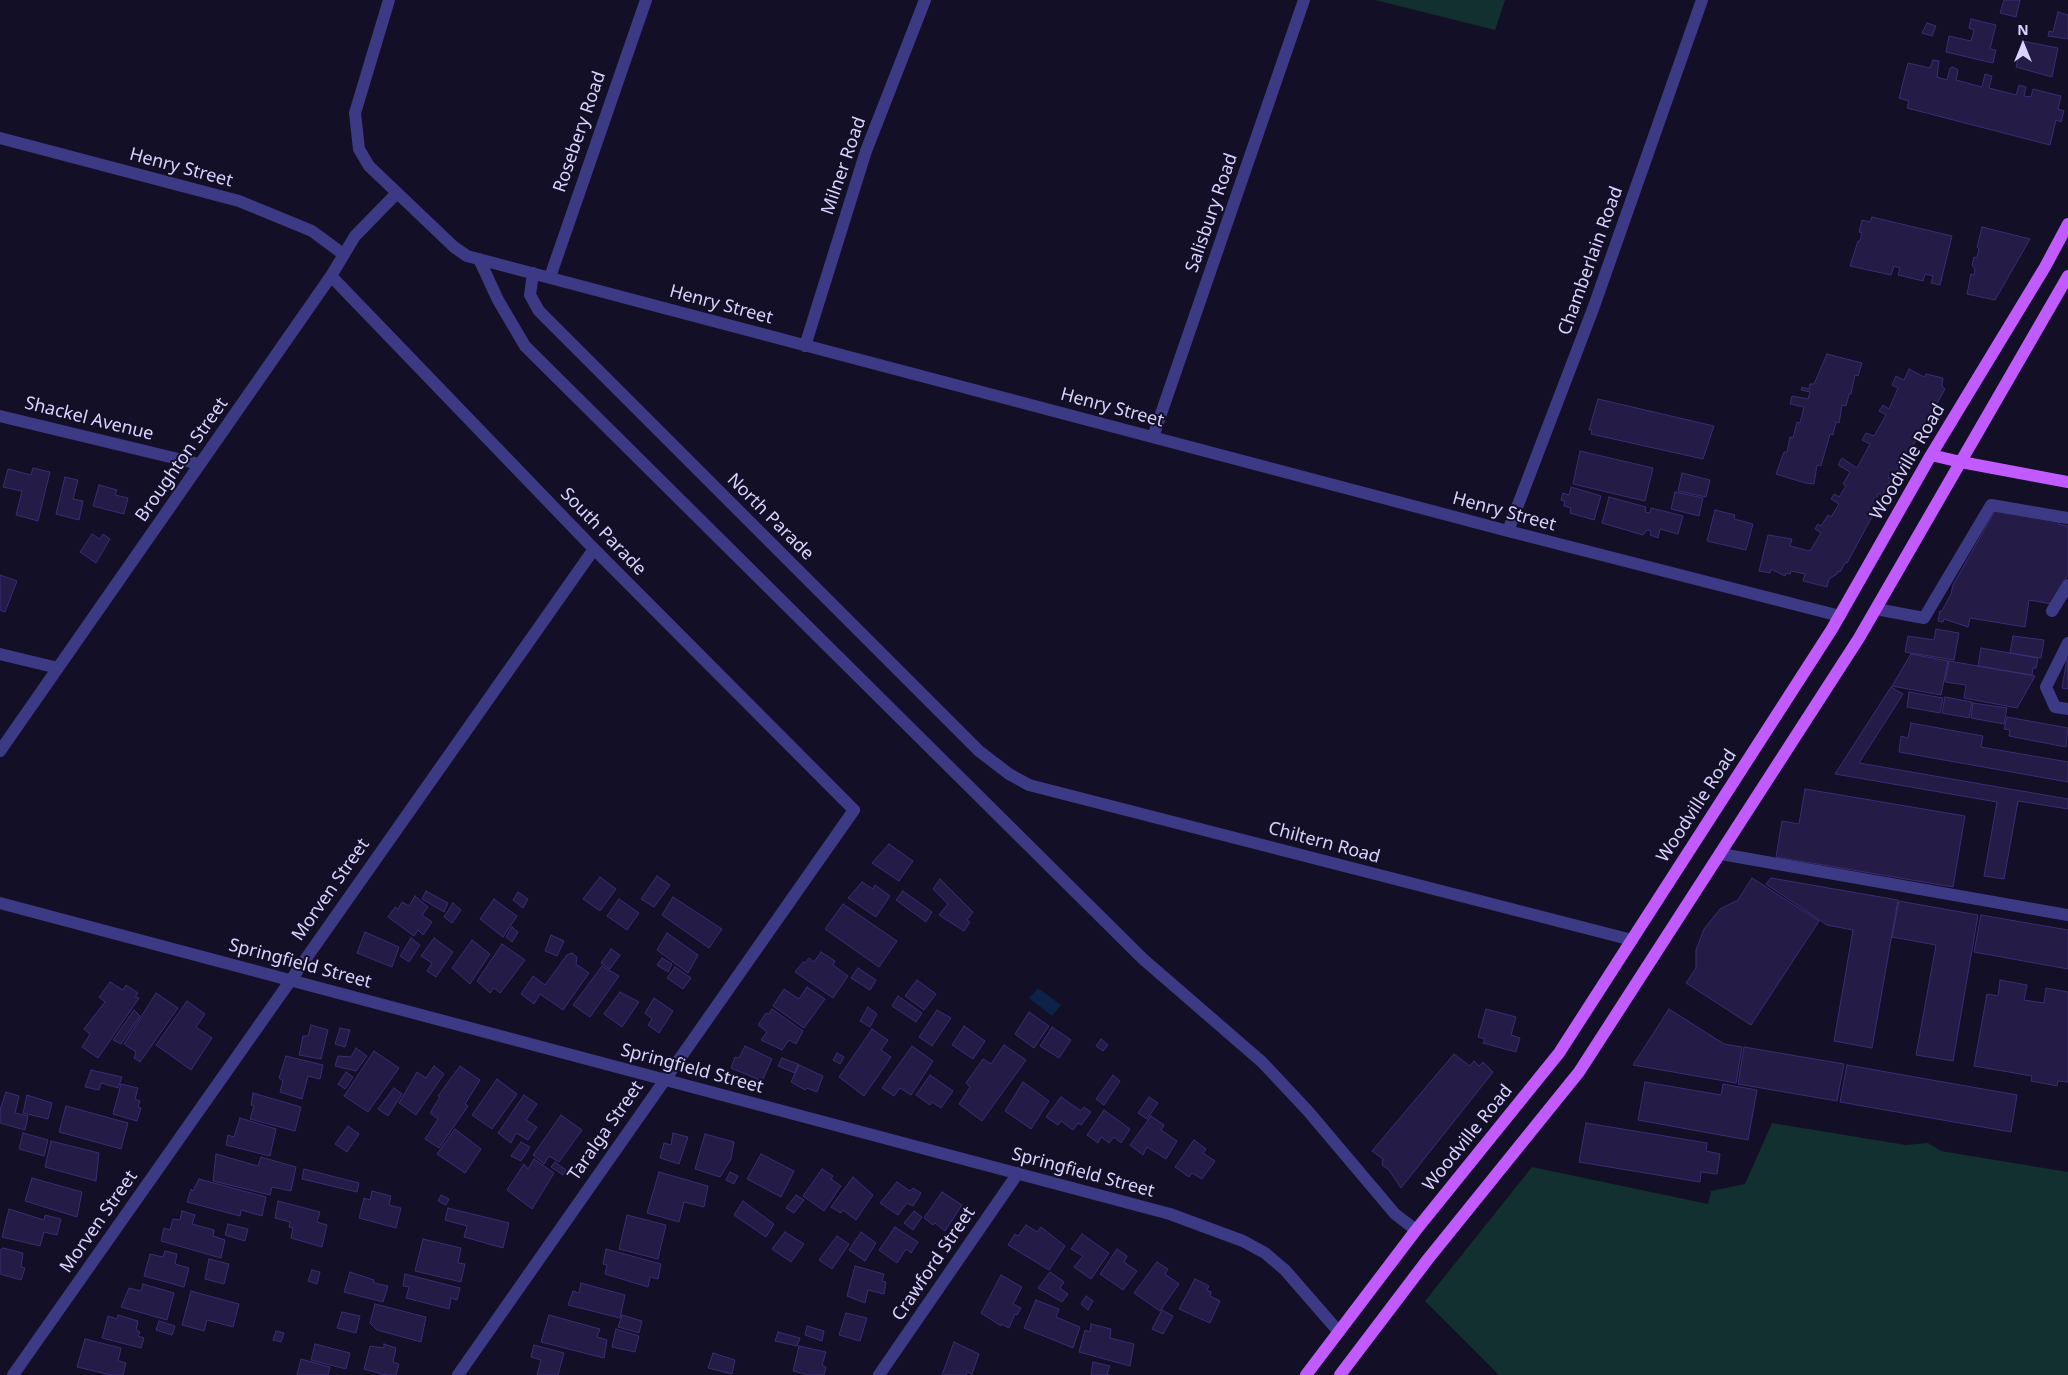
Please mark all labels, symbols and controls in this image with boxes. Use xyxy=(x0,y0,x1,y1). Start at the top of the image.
north arrow xyxy=(1998,20,2048,70)
text: N xyxy=(2017,20,2029,39)
street label: Rosebery Road xyxy=(549,69,611,195)
street label: Milner Road xyxy=(817,114,871,218)
street label: Henry Street xyxy=(127,144,235,192)
street label: Salisbury Road xyxy=(1182,151,1242,275)
street label: Chamberlain Road xyxy=(1554,184,1628,338)
street label: Henry Street xyxy=(667,281,775,329)
street label: Henry Street xyxy=(1058,384,1166,432)
street label: Shackel Avenue xyxy=(22,393,156,445)
street label: Broughton Street xyxy=(131,394,233,526)
street label: Woodville Road xyxy=(1866,400,1950,524)
street label: North Parade xyxy=(722,469,818,565)
street label: South Parade xyxy=(556,484,650,580)
street label: Henry Street xyxy=(1450,488,1558,536)
street label: Woodville Road xyxy=(1652,745,1742,867)
street label: Chiltern Road xyxy=(1266,818,1382,868)
street label: Morven Street xyxy=(288,835,374,945)
street label: Springfield Street xyxy=(226,935,374,993)
street label: Springfield Street xyxy=(618,1040,766,1098)
street label: Taralga Street xyxy=(564,1077,648,1185)
street label: Woodville Road xyxy=(1419,1081,1517,1195)
street label: Springfield Street xyxy=(1009,1144,1157,1202)
street label: Morven Street xyxy=(56,1167,142,1277)
street label: Crawford Street xyxy=(888,1203,980,1325)

